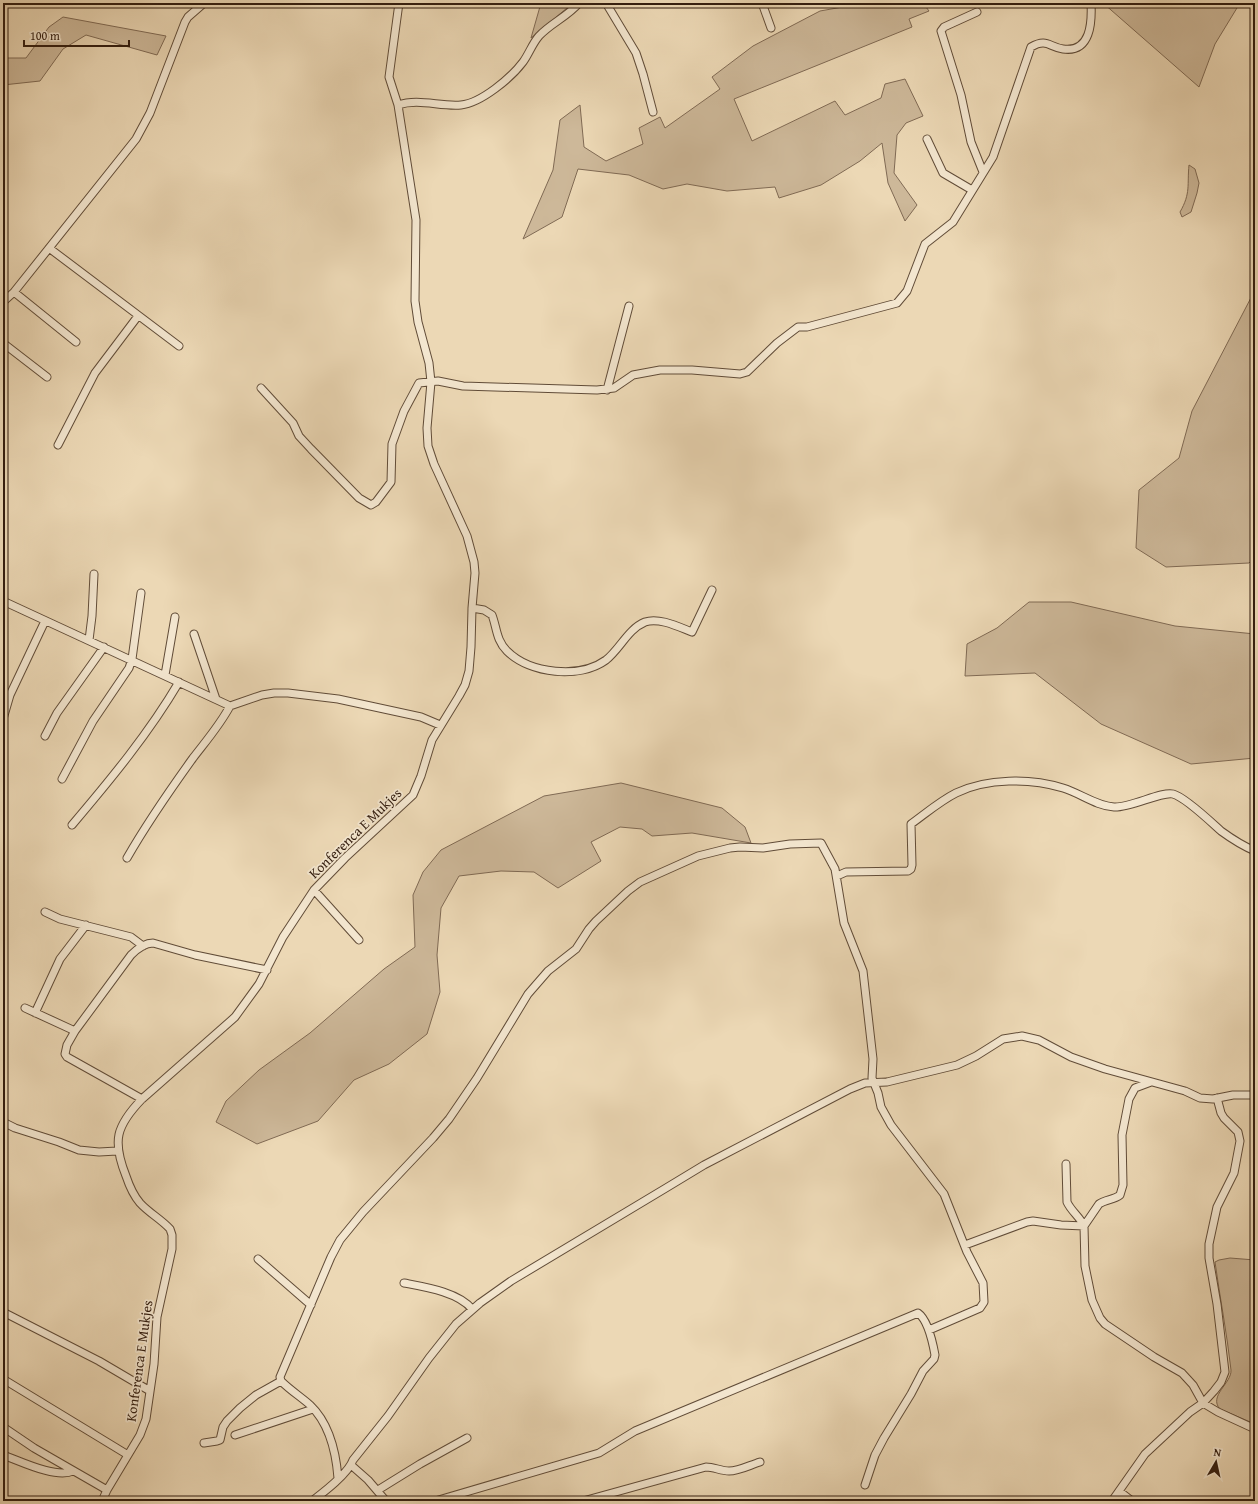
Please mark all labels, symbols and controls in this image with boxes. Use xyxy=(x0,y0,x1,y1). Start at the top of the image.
scale bar xyxy=(24,22,129,48)
text: 100 m xyxy=(30,27,60,44)
street label: Konferenca E Mukjes xyxy=(304,783,406,883)
street label: Konferenca E Mukjes xyxy=(121,1299,157,1423)
north arrow xyxy=(1196,1442,1236,1482)
text: N xyxy=(1213,1444,1223,1461)

